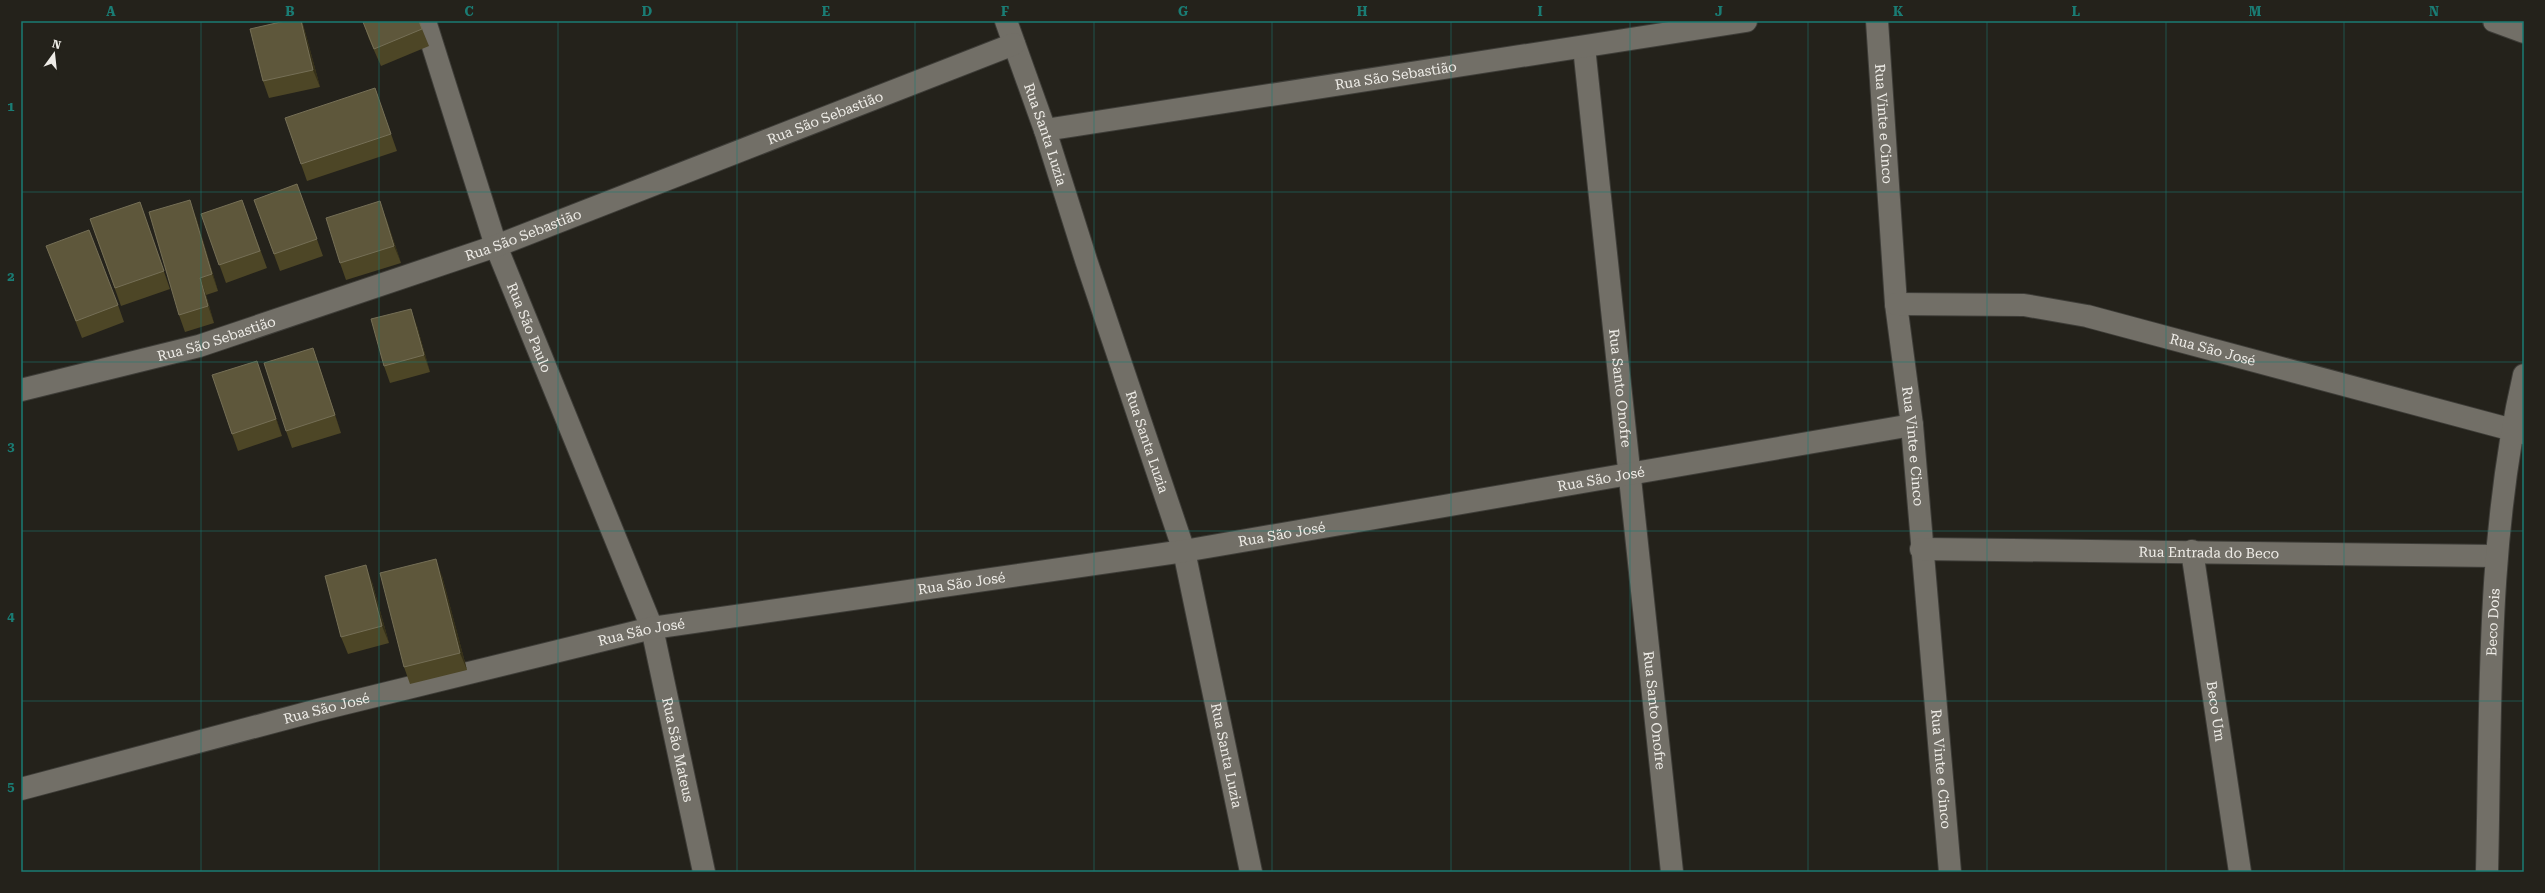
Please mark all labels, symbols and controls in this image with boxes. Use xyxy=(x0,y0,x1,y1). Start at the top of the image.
text: A xyxy=(106,4,116,19)
text: B xyxy=(285,4,295,19)
text: C xyxy=(464,4,474,19)
text: D xyxy=(642,4,652,19)
text: E xyxy=(822,4,830,19)
text: F xyxy=(1001,4,1009,19)
text: G xyxy=(1178,4,1188,19)
text: H xyxy=(1357,4,1368,19)
text: I xyxy=(1537,4,1543,19)
text: J xyxy=(1715,4,1723,19)
text: K xyxy=(1893,4,1904,19)
text: L xyxy=(2072,4,2080,19)
text: M xyxy=(2249,4,2262,19)
text: N xyxy=(2429,4,2439,19)
north arrow xyxy=(34,34,74,74)
text: N xyxy=(51,37,63,52)
street label: Rua São Sebastião xyxy=(1334,58,1458,93)
street label: Rua Vinte e Cinco xyxy=(1872,63,1896,184)
street label: Rua Santa Luzia xyxy=(1021,81,1070,188)
street label: Rua São Sebastião xyxy=(765,88,885,147)
text: 1 xyxy=(7,99,15,114)
street label: Rua São Sebastião xyxy=(463,206,584,264)
text: 2 xyxy=(7,269,15,284)
street label: Rua São Paulo xyxy=(504,280,555,375)
street label: Rua São Sebastião xyxy=(155,313,278,364)
street label: Rua Santo Onofre xyxy=(1606,328,1635,449)
street label: Rua São José xyxy=(2168,330,2258,369)
street label: Rua Vinte e Cinco xyxy=(1899,385,1927,507)
street label: Rua Santa Luzia xyxy=(1123,389,1172,496)
text: 3 xyxy=(7,439,15,454)
street label: Rua São José xyxy=(1556,463,1646,494)
street label: Rua São José xyxy=(1237,519,1327,549)
street label: Rua Entrada do Beco xyxy=(2139,544,2279,561)
street label: Rua São José xyxy=(917,569,1007,597)
street label: Beco Dois xyxy=(2483,587,2503,656)
text: 4 xyxy=(7,609,15,624)
street label: Rua São José xyxy=(596,615,686,649)
street label: Rua Santo Onofre xyxy=(1640,650,1669,771)
street label: Beco Um xyxy=(2204,680,2228,743)
street label: Rua São José xyxy=(282,690,372,727)
street label: Rua São Mateus xyxy=(659,696,697,804)
street label: Rua Santa Luzia xyxy=(1208,701,1246,810)
street label: Rua Vinte e Cinco xyxy=(1928,708,1954,830)
text: 5 xyxy=(7,779,15,794)

